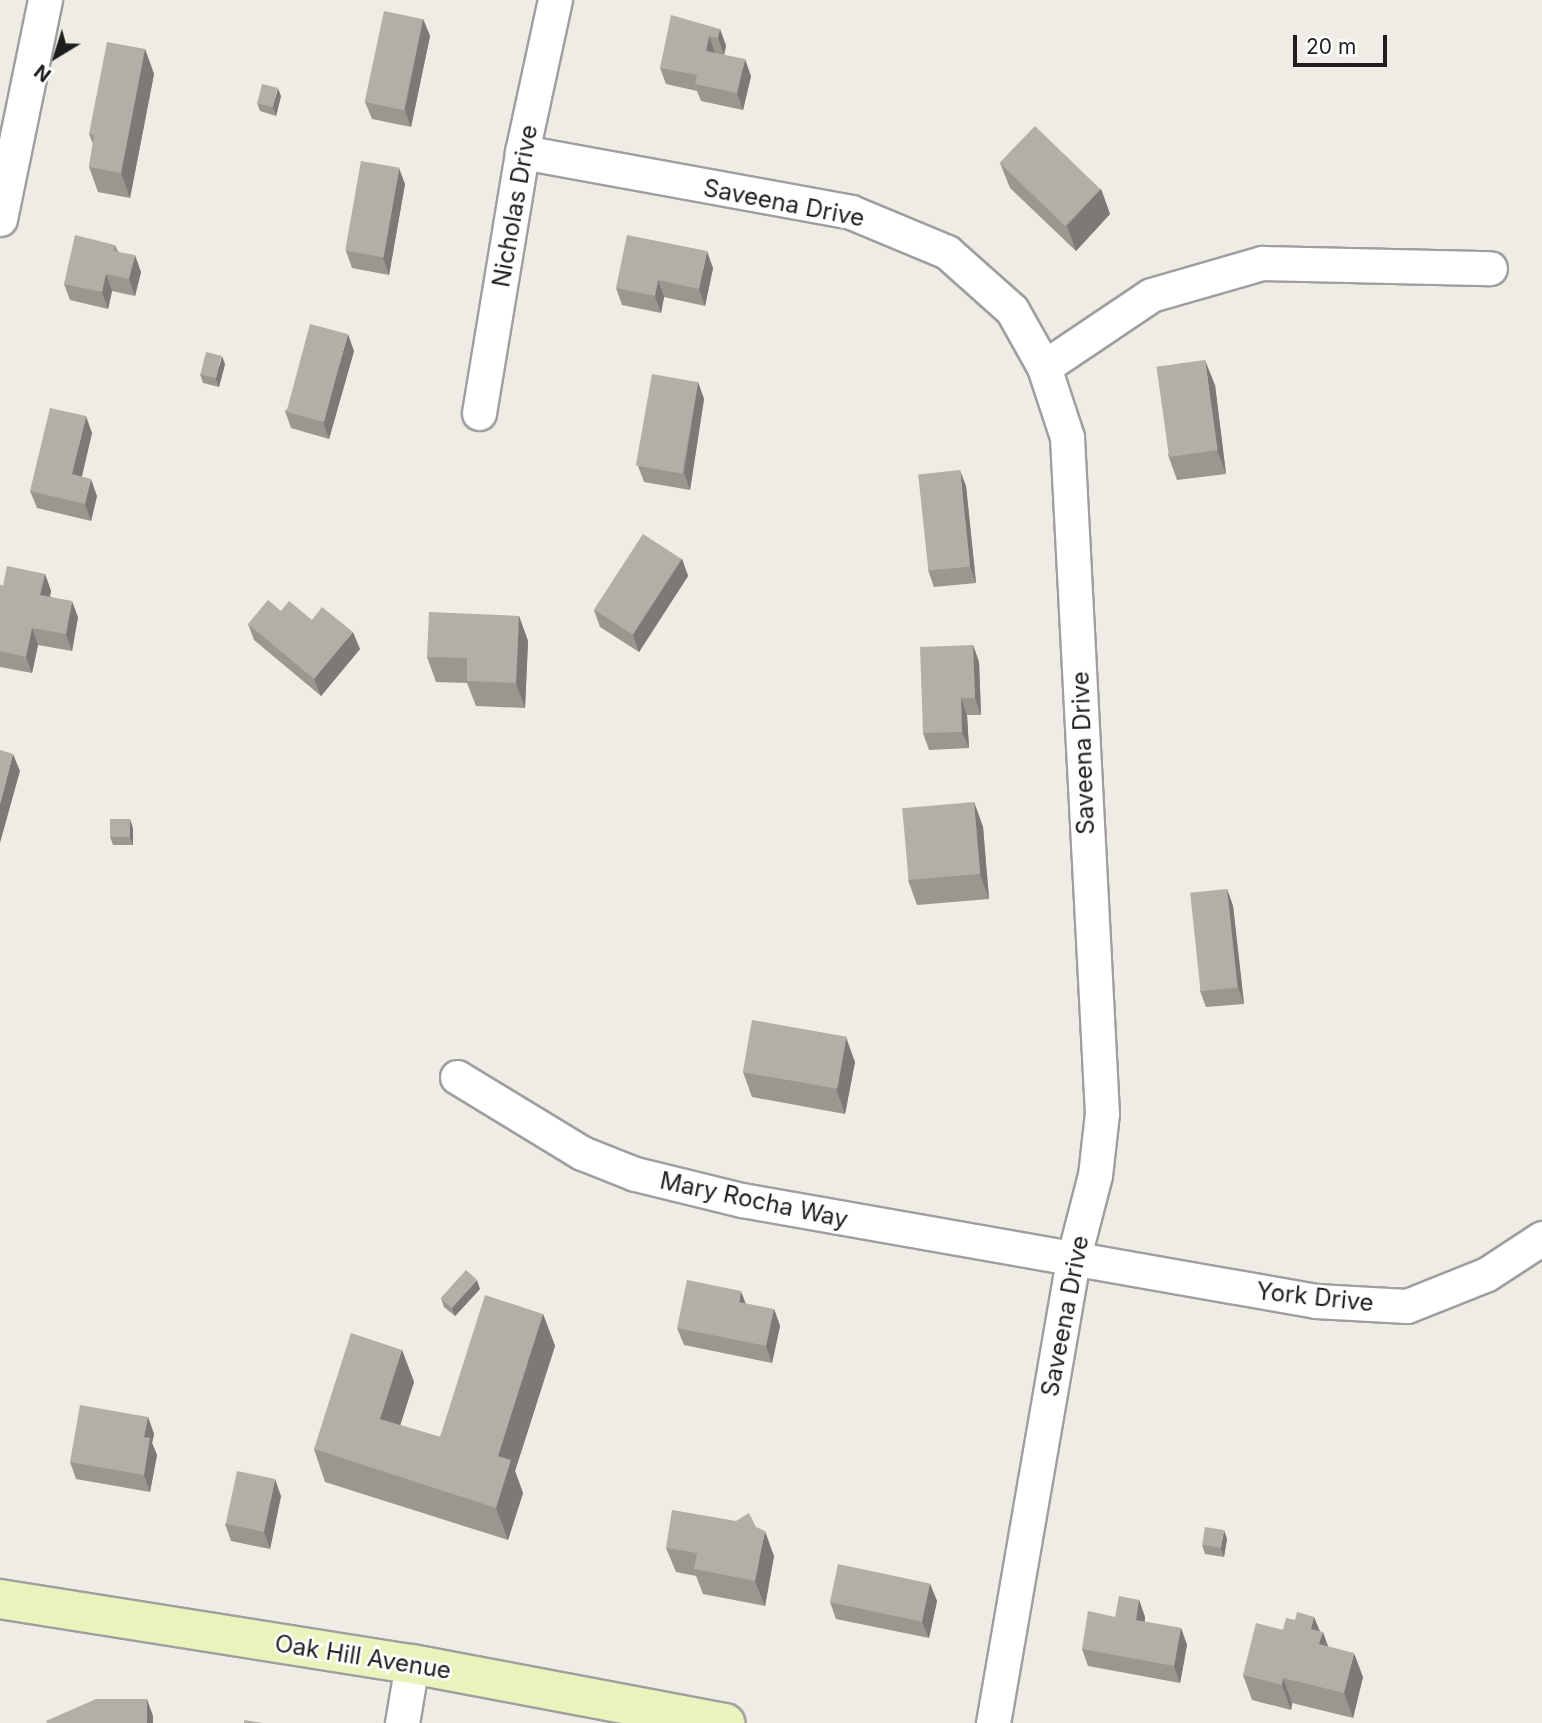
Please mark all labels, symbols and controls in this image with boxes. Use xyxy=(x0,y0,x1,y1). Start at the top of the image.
north arrow xyxy=(21,21,91,91)
scale bar xyxy=(1297,21,1392,65)
text: 20 m xyxy=(1306,34,1356,59)
text: N xyxy=(30,59,56,86)
street label: Nicholas Drive xyxy=(487,123,543,289)
street label: Saveena Drive xyxy=(701,173,867,233)
street label: Saveena Drive xyxy=(1066,671,1100,835)
street label: Mary Rocha Way xyxy=(657,1166,851,1234)
street label: Saveena Drive xyxy=(1035,1233,1095,1399)
street label: York Drive xyxy=(1255,1277,1375,1317)
street label: Oak Hill Avenue xyxy=(273,1629,453,1685)

